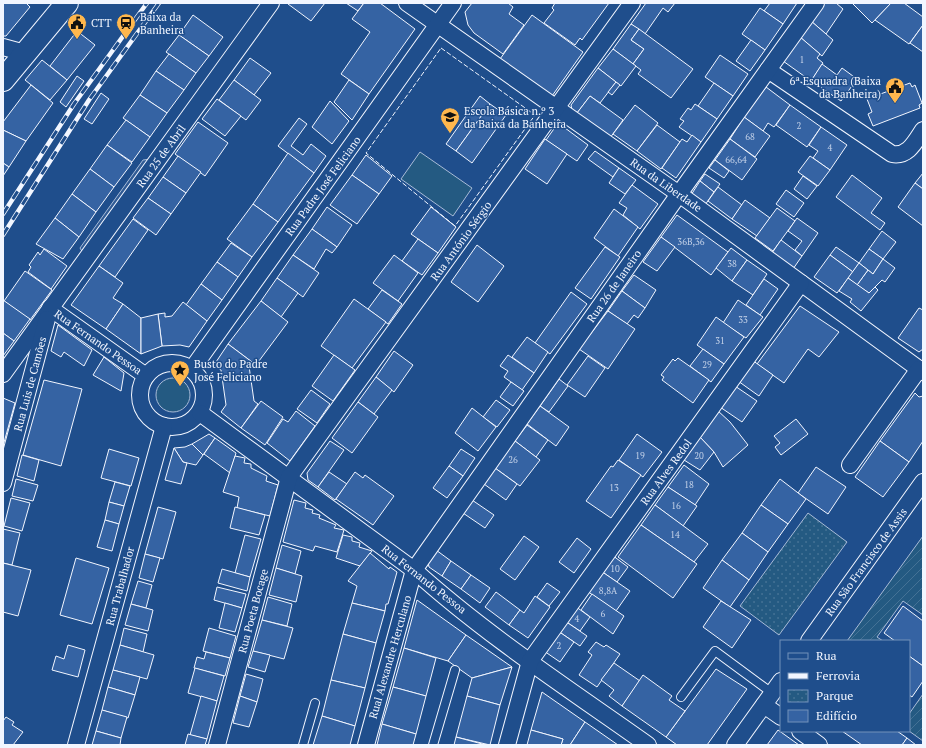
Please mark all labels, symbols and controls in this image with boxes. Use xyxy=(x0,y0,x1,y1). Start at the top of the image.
place label: Baixa da Banheira xyxy=(140,10,184,37)
public building icon: CTT xyxy=(66,12,88,40)
station icon: Baixa da Banheira xyxy=(115,12,137,40)
place label: CTT xyxy=(91,16,112,30)
house number: 1 xyxy=(800,54,804,66)
place label: 6ª Esquadra (Baixa da Banheira) xyxy=(789,74,881,101)
public building icon: 6ª Esquadra (Baixa da Banheira) xyxy=(884,76,906,104)
place label: Escola Básica n.º 3 da Baixa da Banheira xyxy=(464,104,567,131)
school or university icon: Escola Básica n.º 3 da Baixa da Banheira xyxy=(439,106,461,134)
house number: 2 xyxy=(797,120,802,132)
street label: Rua 25 de Abril xyxy=(133,122,189,190)
house number: 68 xyxy=(745,131,755,143)
street label: Rua Padre José Feliciano xyxy=(282,133,364,239)
house number: 4 xyxy=(828,142,833,154)
house number: 66,64 xyxy=(725,154,747,166)
street label: Rua da Liberdade xyxy=(627,155,705,215)
street label: Rua António Sérgio xyxy=(427,198,495,284)
house number: 36B,36 xyxy=(677,236,705,248)
street label: Rua 26 de Janeiro xyxy=(584,247,644,325)
house number: 38 xyxy=(727,258,737,270)
street label: Rua Fernando Pessoa xyxy=(52,307,145,378)
house number: 33 xyxy=(738,314,748,326)
street label: Rua Luis de Camões xyxy=(11,335,49,433)
house number: 31 xyxy=(715,335,725,347)
place label: Busto do Padre José Feliciano xyxy=(194,357,268,384)
place icon: Busto do Padre José Feliciano xyxy=(169,359,191,387)
house number: 29 xyxy=(702,359,712,371)
street label: Rua Alves Redol xyxy=(637,436,695,508)
house number: 19 xyxy=(635,450,645,462)
house number: 20 xyxy=(694,450,704,462)
house number: 26 xyxy=(508,454,518,466)
house number: 18 xyxy=(684,479,694,491)
house number: 13 xyxy=(609,482,619,494)
house number: 16 xyxy=(671,500,681,512)
street label: Rua São Francisco de Assis xyxy=(822,505,910,619)
house number: 14 xyxy=(670,529,680,541)
street label: Rua Fernando Pessoa xyxy=(379,542,470,617)
street label: Rua Trabalhador xyxy=(103,544,137,627)
house number: 10 xyxy=(610,563,620,575)
street label: Rua Poeta Bocage xyxy=(235,567,271,655)
house number: 8,8A xyxy=(599,585,618,597)
street label: Rual Alexandre Herculano xyxy=(366,594,414,720)
house number: 6 xyxy=(601,608,606,620)
house number: 4 xyxy=(575,613,580,625)
house number: 2 xyxy=(557,640,562,652)
legend xyxy=(780,640,910,732)
text: Rua xyxy=(816,648,837,663)
text: Ferrovia xyxy=(816,668,860,683)
text: Parque xyxy=(816,688,853,703)
text: Edifício xyxy=(816,708,857,723)

